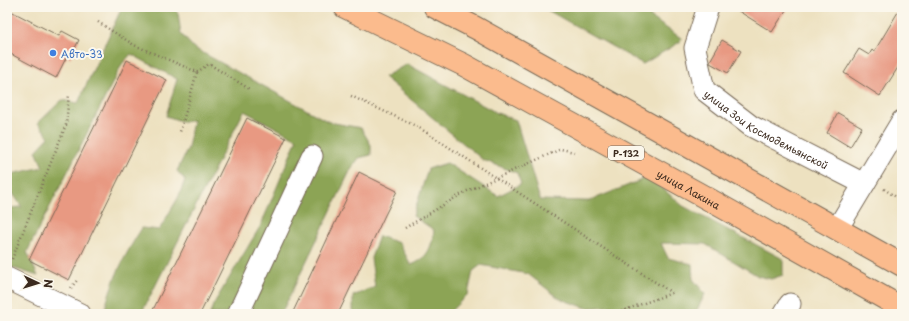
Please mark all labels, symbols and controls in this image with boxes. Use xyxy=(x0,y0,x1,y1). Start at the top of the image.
place label: Авто-33 xyxy=(61,46,103,61)
marker: Авто-33 xyxy=(48,48,58,58)
street label: улица Зои Космодемьянской xyxy=(702,86,831,172)
road number: Р-132 xyxy=(608,146,644,160)
street label: улица Лакина xyxy=(655,165,724,212)
north arrow xyxy=(18,263,58,303)
text: N xyxy=(40,279,57,289)

